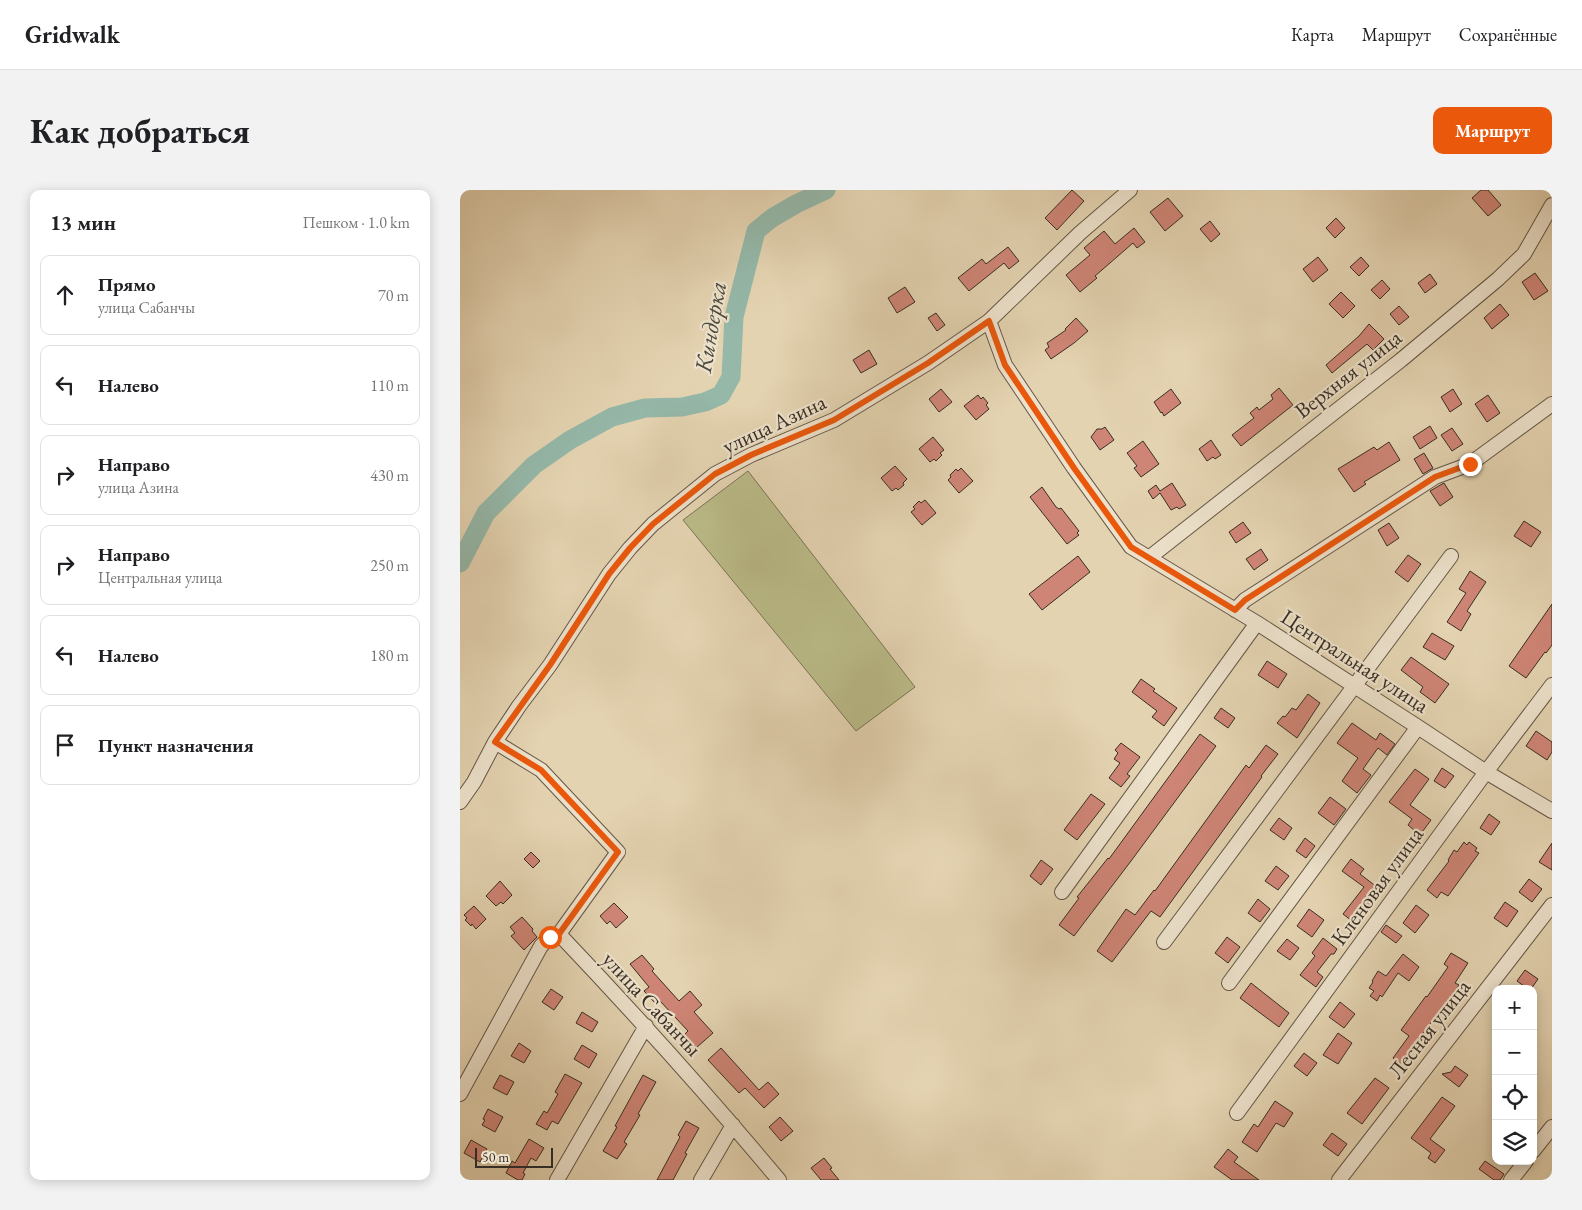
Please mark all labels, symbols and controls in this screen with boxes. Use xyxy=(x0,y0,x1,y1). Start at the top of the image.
text: Gridwalk xyxy=(25,19,120,50)
text: Карта xyxy=(1291,23,1334,46)
text: Маршрут xyxy=(1362,23,1431,46)
text: Сохранённые xyxy=(1459,23,1557,46)
button: Маршрут xyxy=(1433,107,1552,154)
text: Как добраться xyxy=(30,108,250,153)
text: 13 мин xyxy=(50,209,116,236)
text: Пешком · 1.0 km xyxy=(303,212,410,233)
text: Прямо xyxy=(98,272,156,297)
water label: Киндерка xyxy=(687,279,733,376)
icon: ahead xyxy=(51,281,79,309)
text: 70 m xyxy=(378,285,409,306)
text: улица Сабанчы xyxy=(98,297,195,318)
street label: Верхняя улица xyxy=(1288,323,1408,425)
icon: left xyxy=(51,371,79,399)
text: Налево xyxy=(98,373,159,398)
text: 110 m xyxy=(370,375,409,396)
street label: улица Азина xyxy=(717,387,831,461)
text: Направо xyxy=(98,452,170,477)
route end xyxy=(1459,453,1482,476)
icon: right xyxy=(51,461,79,489)
text: 430 m xyxy=(370,465,409,486)
text: улица Азина xyxy=(98,477,179,498)
text: Направо xyxy=(98,542,170,567)
icon: right xyxy=(51,551,79,579)
text: 250 m xyxy=(370,555,409,576)
text: Центральная улица xyxy=(98,567,222,588)
street label: Центральная улица xyxy=(1275,602,1435,720)
icon: left xyxy=(51,641,79,669)
text: Налево xyxy=(98,643,159,668)
text: 180 m xyxy=(370,645,409,666)
icon: arrive xyxy=(51,731,79,759)
text: Пункт назначения xyxy=(98,733,254,758)
street label: Кленовая улица xyxy=(1324,821,1430,951)
route start xyxy=(539,926,562,949)
street label: улица Сабанчы xyxy=(596,945,708,1063)
street label: Лесная улица xyxy=(1381,973,1477,1085)
map controls xyxy=(1492,985,1537,1165)
button: + xyxy=(1492,985,1537,1030)
button: − xyxy=(1492,1030,1537,1075)
button: locate xyxy=(1492,1075,1537,1120)
button: layers xyxy=(1492,1120,1537,1165)
scale bar xyxy=(475,1145,552,1168)
text: 50 m xyxy=(482,1148,509,1166)

